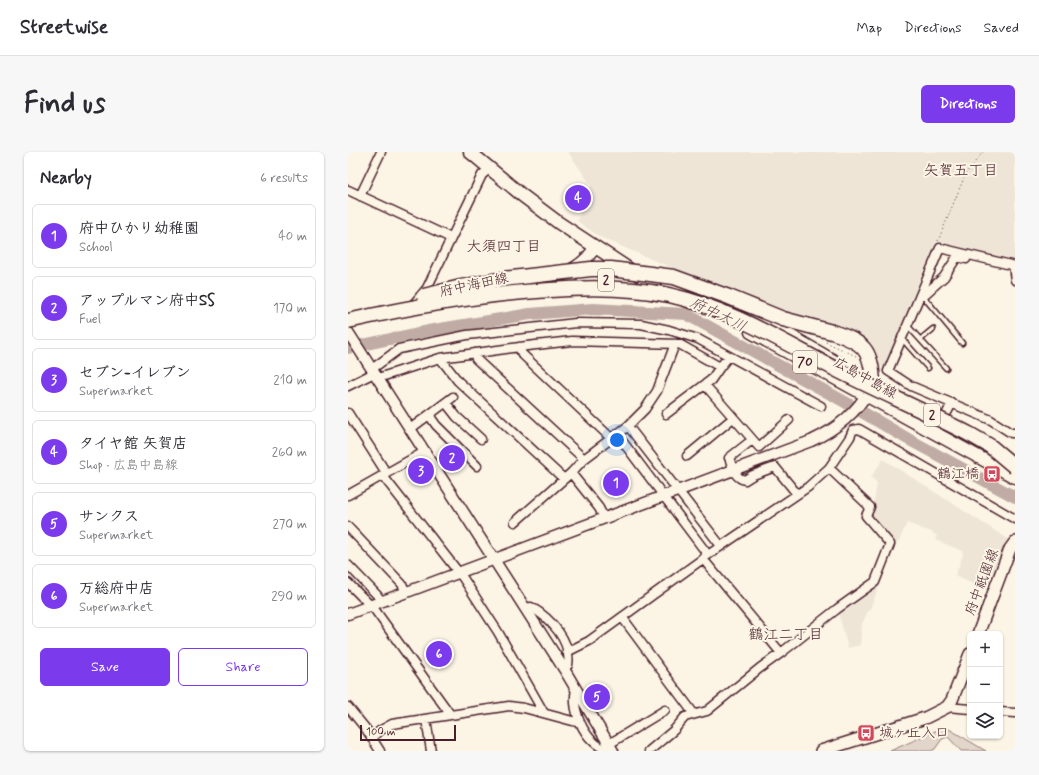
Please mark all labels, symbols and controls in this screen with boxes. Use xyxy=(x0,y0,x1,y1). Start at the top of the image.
text: Streetwise xyxy=(20,15,108,40)
text: Map xyxy=(856,19,882,37)
text: Directions xyxy=(904,19,962,37)
text: Saved xyxy=(984,19,1019,37)
button: Directions xyxy=(921,85,1015,123)
text: Find us xyxy=(24,86,105,123)
district label: 矢賀五丁目 xyxy=(923,161,999,181)
text: Nearby xyxy=(40,167,92,189)
text: 6 results xyxy=(260,170,308,187)
pin: 4 xyxy=(565,183,591,213)
text: 府中ひかり幼稚園 xyxy=(79,219,199,239)
text: 1 xyxy=(51,228,57,245)
text: 40 m xyxy=(278,228,307,245)
district label: 大須四丁目 xyxy=(466,237,542,257)
text: School xyxy=(79,239,113,256)
street label: 府中海田線 xyxy=(438,269,510,301)
road number: 2 xyxy=(598,269,614,291)
text: アップルマン府中SS xyxy=(79,291,215,311)
water label: 府中大川 xyxy=(687,293,749,337)
text: 2 xyxy=(51,300,57,317)
text: 170 m xyxy=(273,300,307,317)
text: Fuel xyxy=(79,311,101,328)
road number: 70 xyxy=(793,351,817,373)
street label: 広島中島線 xyxy=(830,353,900,403)
text: セブン-イレブン xyxy=(79,363,191,383)
text: 3 xyxy=(51,372,57,389)
text: 210 m xyxy=(273,372,307,389)
text: Supermarket xyxy=(79,383,153,400)
road number: 2 xyxy=(924,404,940,426)
your location xyxy=(607,430,627,450)
text: タイヤ館 矢賀店 xyxy=(79,434,187,454)
pin: 2 xyxy=(439,443,465,473)
text: 4 xyxy=(50,444,58,461)
text: 260 m xyxy=(272,444,307,461)
pin: 3 xyxy=(408,456,434,486)
text: Shop · 広島中島線 xyxy=(79,457,178,474)
bus stop icon: 鶴江橋 xyxy=(982,464,1002,484)
place label: 鶴江橋 xyxy=(937,465,979,483)
pin: 1 xyxy=(603,468,629,498)
text: サンクス xyxy=(79,507,139,527)
text: 5 xyxy=(50,516,58,533)
text: 270 m xyxy=(272,516,307,533)
text: Supermarket xyxy=(79,527,153,544)
street label: 府中祇園線 xyxy=(961,546,1003,618)
text: 万総府中店 xyxy=(79,579,154,599)
text: 6 xyxy=(51,588,57,605)
text: 290 m xyxy=(271,588,307,605)
text: Supermarket xyxy=(79,599,153,616)
district label: 鶴江二丁目 xyxy=(748,625,824,645)
map controls xyxy=(967,631,1003,739)
button: + xyxy=(967,631,1003,667)
pin: 6 xyxy=(426,639,452,669)
button: Save xyxy=(40,648,170,686)
button: Share xyxy=(178,648,308,686)
button: − xyxy=(967,667,1003,703)
pin: 5 xyxy=(584,682,610,712)
button: layers xyxy=(967,703,1003,739)
scale bar xyxy=(360,723,456,742)
bus stop icon: 城ヶ丘入口 xyxy=(856,723,876,743)
place label: 城ヶ丘入口 xyxy=(879,724,949,742)
text: 100 m xyxy=(366,725,396,739)

